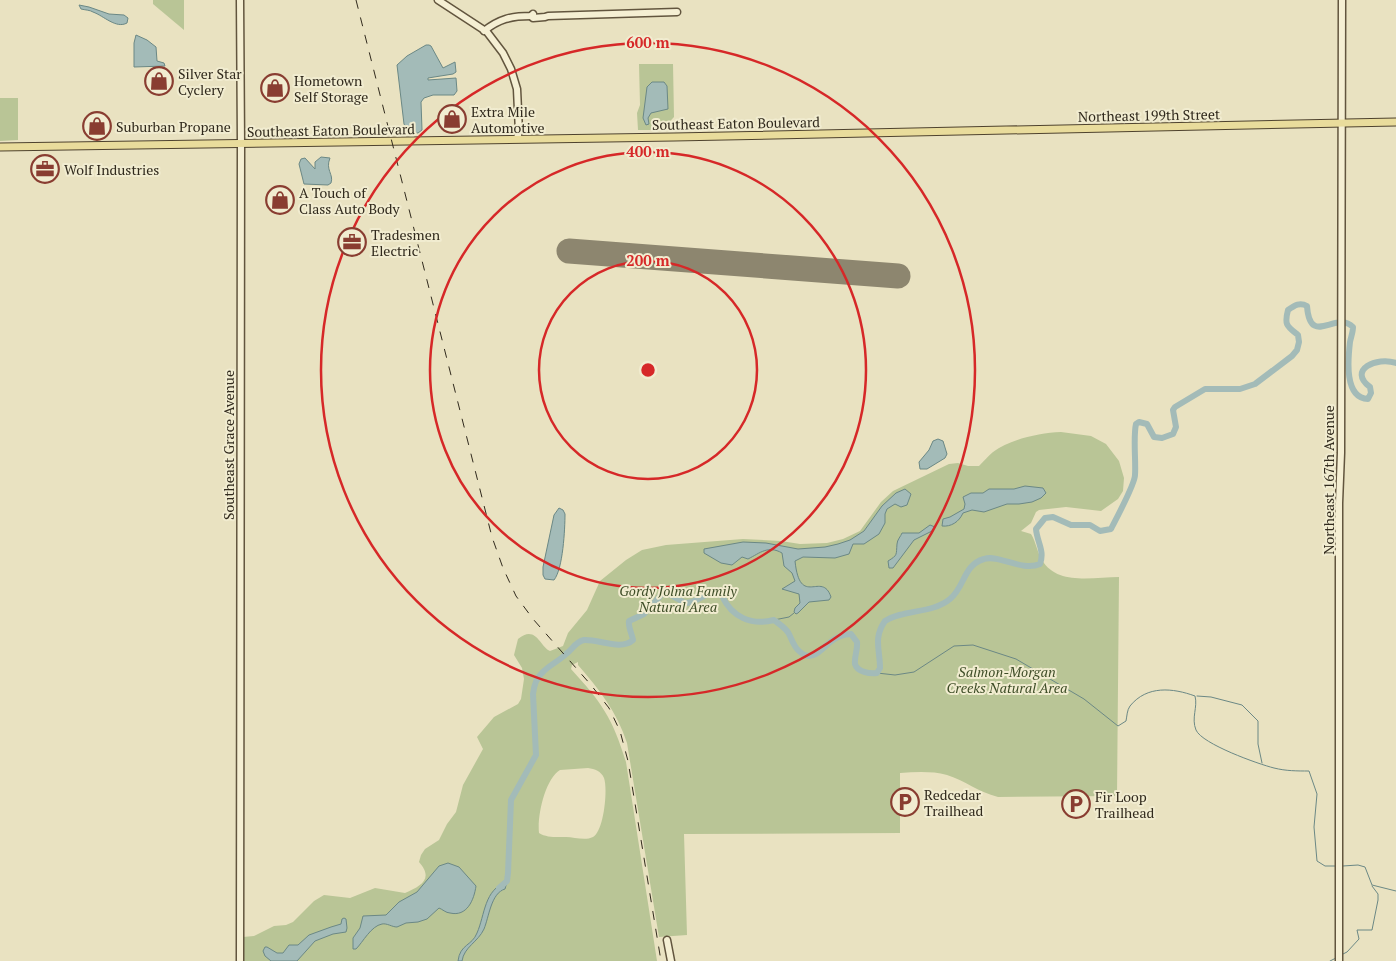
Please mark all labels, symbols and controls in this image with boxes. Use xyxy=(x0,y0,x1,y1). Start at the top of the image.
text: 600 m xyxy=(626,32,670,52)
place label: Silver Star Cyclery xyxy=(178,64,242,99)
shop icon: Silver Star Cyclery xyxy=(144,66,174,96)
place label: Hometown Self Storage xyxy=(294,71,368,106)
shop icon: Hometown Self Storage xyxy=(260,73,290,103)
place label: Extra Mile Automotive xyxy=(471,102,545,137)
shop icon: Extra Mile Automotive xyxy=(437,104,467,134)
street label: Northeast 199th Street xyxy=(1078,104,1221,126)
shop icon: Suburban Propane xyxy=(82,111,112,141)
street label: Southeast Eaton Boulevard xyxy=(652,112,820,134)
place label: Suburban Propane xyxy=(116,117,231,136)
street label: Southeast Eaton Boulevard xyxy=(247,119,415,141)
text: 400 m xyxy=(626,141,670,161)
office icon: Wolf Industries xyxy=(30,154,60,184)
place label: Wolf Industries xyxy=(64,160,159,179)
place label: A Touch of Class Auto Body xyxy=(299,183,401,218)
shop icon: A Touch of Class Auto Body xyxy=(265,185,295,215)
place label: Tradesmen Electric xyxy=(371,225,441,260)
office icon: Tradesmen Electric xyxy=(337,227,367,257)
text: 200 m xyxy=(626,250,670,270)
centre of rings xyxy=(639,361,657,379)
street label: Southeast Grace Avenue xyxy=(219,370,238,520)
street label: Northeast 167th Avenue xyxy=(1319,405,1338,555)
park label: Gordy Jolma Family Natural Area xyxy=(619,581,737,616)
park label: Salmon-Morgan Creeks Natural Area xyxy=(946,662,1068,697)
place label: Redcedar Trailhead xyxy=(924,785,983,820)
parking icon: Redcedar Trailhead xyxy=(890,787,920,817)
place label: Fir Loop Trailhead xyxy=(1095,787,1154,822)
parking icon: Fir Loop Trailhead xyxy=(1061,789,1091,819)

